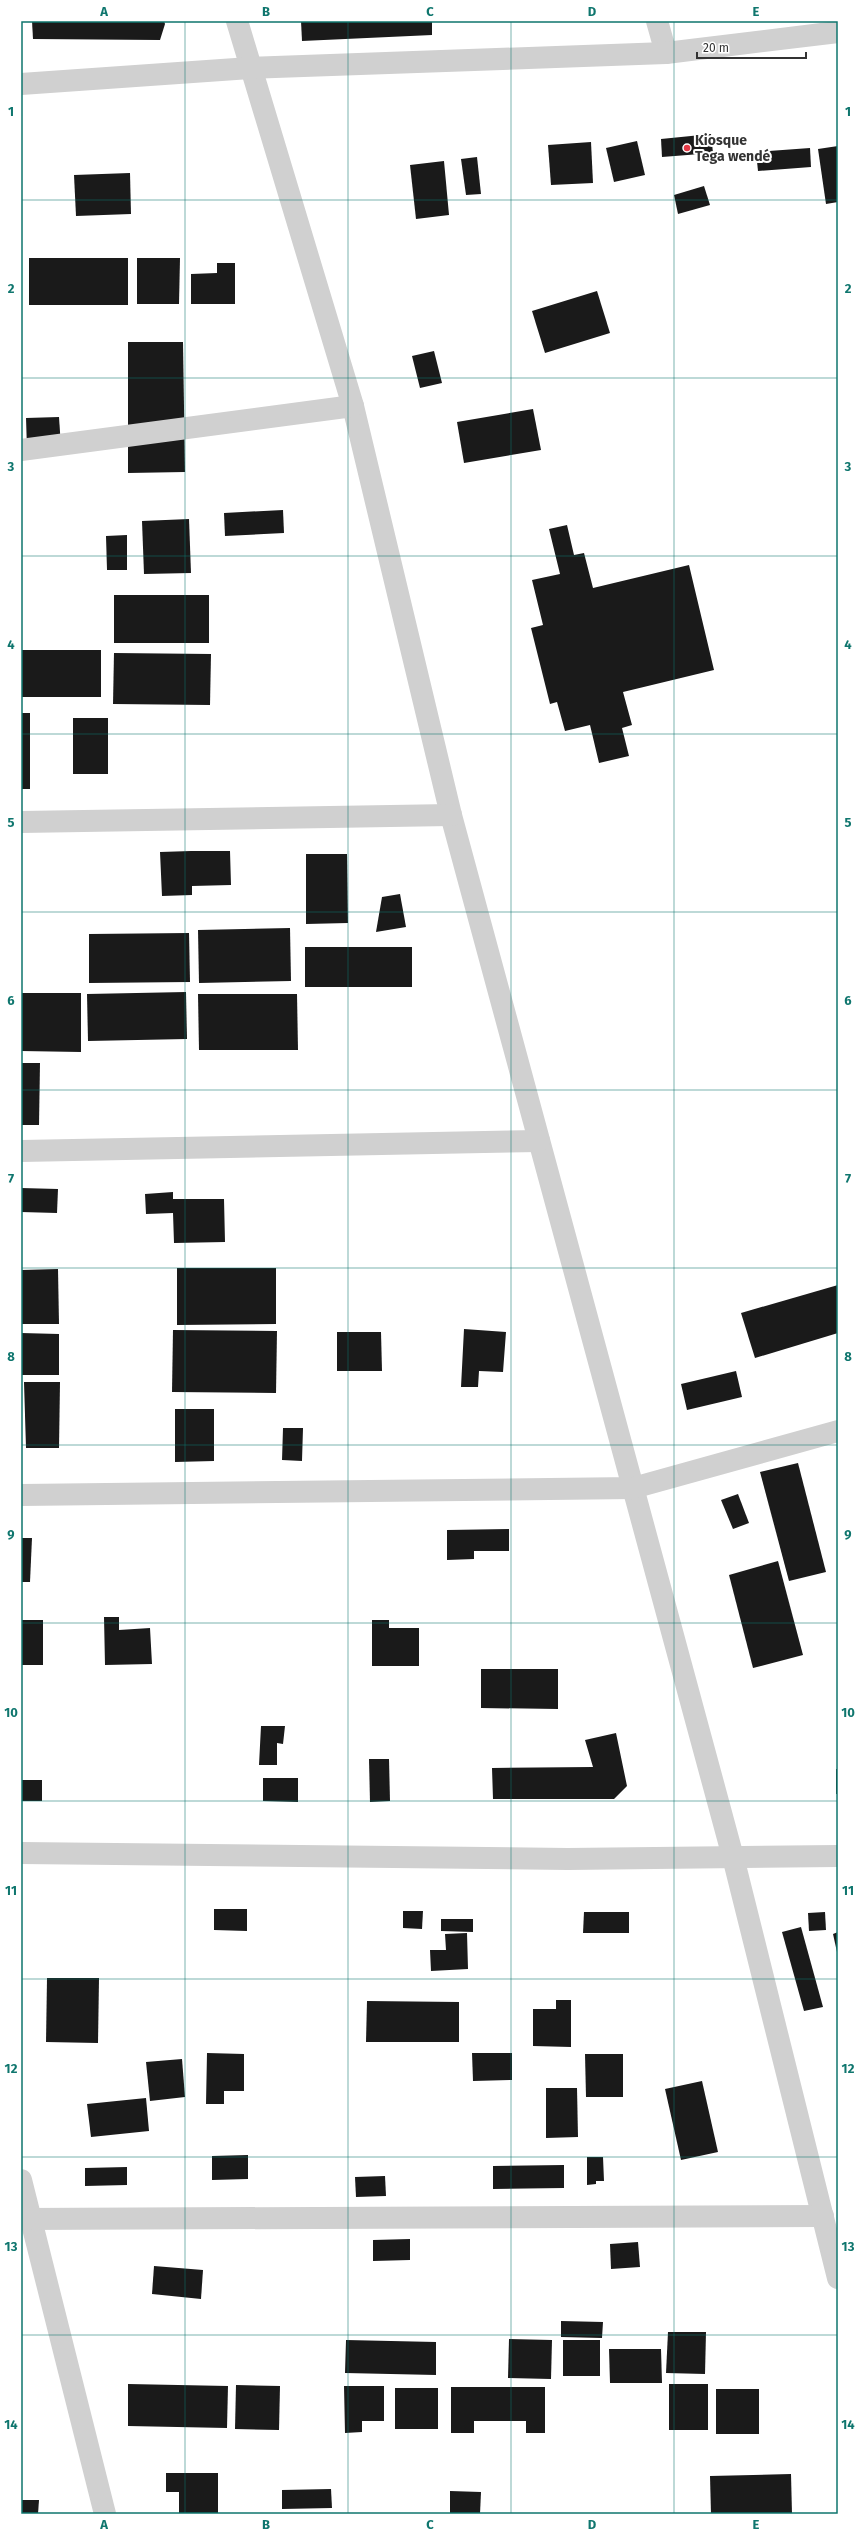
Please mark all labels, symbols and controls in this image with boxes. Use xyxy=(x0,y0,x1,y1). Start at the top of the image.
text: A xyxy=(99,4,108,19)
text: B xyxy=(262,4,270,19)
text: C xyxy=(426,4,434,19)
text: D xyxy=(588,4,597,19)
text: E xyxy=(753,4,760,19)
scale bar xyxy=(697,34,806,60)
text: 20 m xyxy=(703,41,729,55)
text: 1 xyxy=(8,104,14,119)
text: 1 xyxy=(845,104,851,119)
place label: Kiosque Tega wendé xyxy=(695,132,771,165)
marker: Kiosque Tega wendé xyxy=(682,143,692,153)
text: 2 xyxy=(8,281,15,296)
text: 2 xyxy=(845,281,852,296)
text: 3 xyxy=(7,459,15,474)
text: 3 xyxy=(844,459,852,474)
text: 4 xyxy=(7,637,15,652)
text: 4 xyxy=(844,637,852,652)
text: 5 xyxy=(8,815,15,830)
text: 5 xyxy=(845,815,852,830)
text: 6 xyxy=(7,993,15,1008)
text: 6 xyxy=(844,993,852,1008)
text: 7 xyxy=(8,1171,14,1186)
text: 7 xyxy=(845,1171,851,1186)
text: 8 xyxy=(7,1349,15,1364)
text: 8 xyxy=(844,1349,852,1364)
text: 9 xyxy=(7,1527,15,1542)
text: 9 xyxy=(844,1527,852,1542)
text: 10 xyxy=(4,1705,18,1720)
text: 10 xyxy=(841,1705,855,1720)
text: 11 xyxy=(5,1883,17,1898)
text: 11 xyxy=(842,1883,854,1898)
text: 12 xyxy=(5,2061,18,2076)
text: 12 xyxy=(842,2061,855,2076)
text: 13 xyxy=(5,2239,18,2254)
text: 13 xyxy=(842,2239,855,2254)
text: 14 xyxy=(4,2417,18,2432)
text: 14 xyxy=(841,2417,855,2432)
text: A xyxy=(99,2517,108,2532)
text: B xyxy=(262,2517,270,2532)
text: C xyxy=(426,2517,434,2532)
text: D xyxy=(588,2517,597,2532)
text: E xyxy=(753,2517,760,2532)

